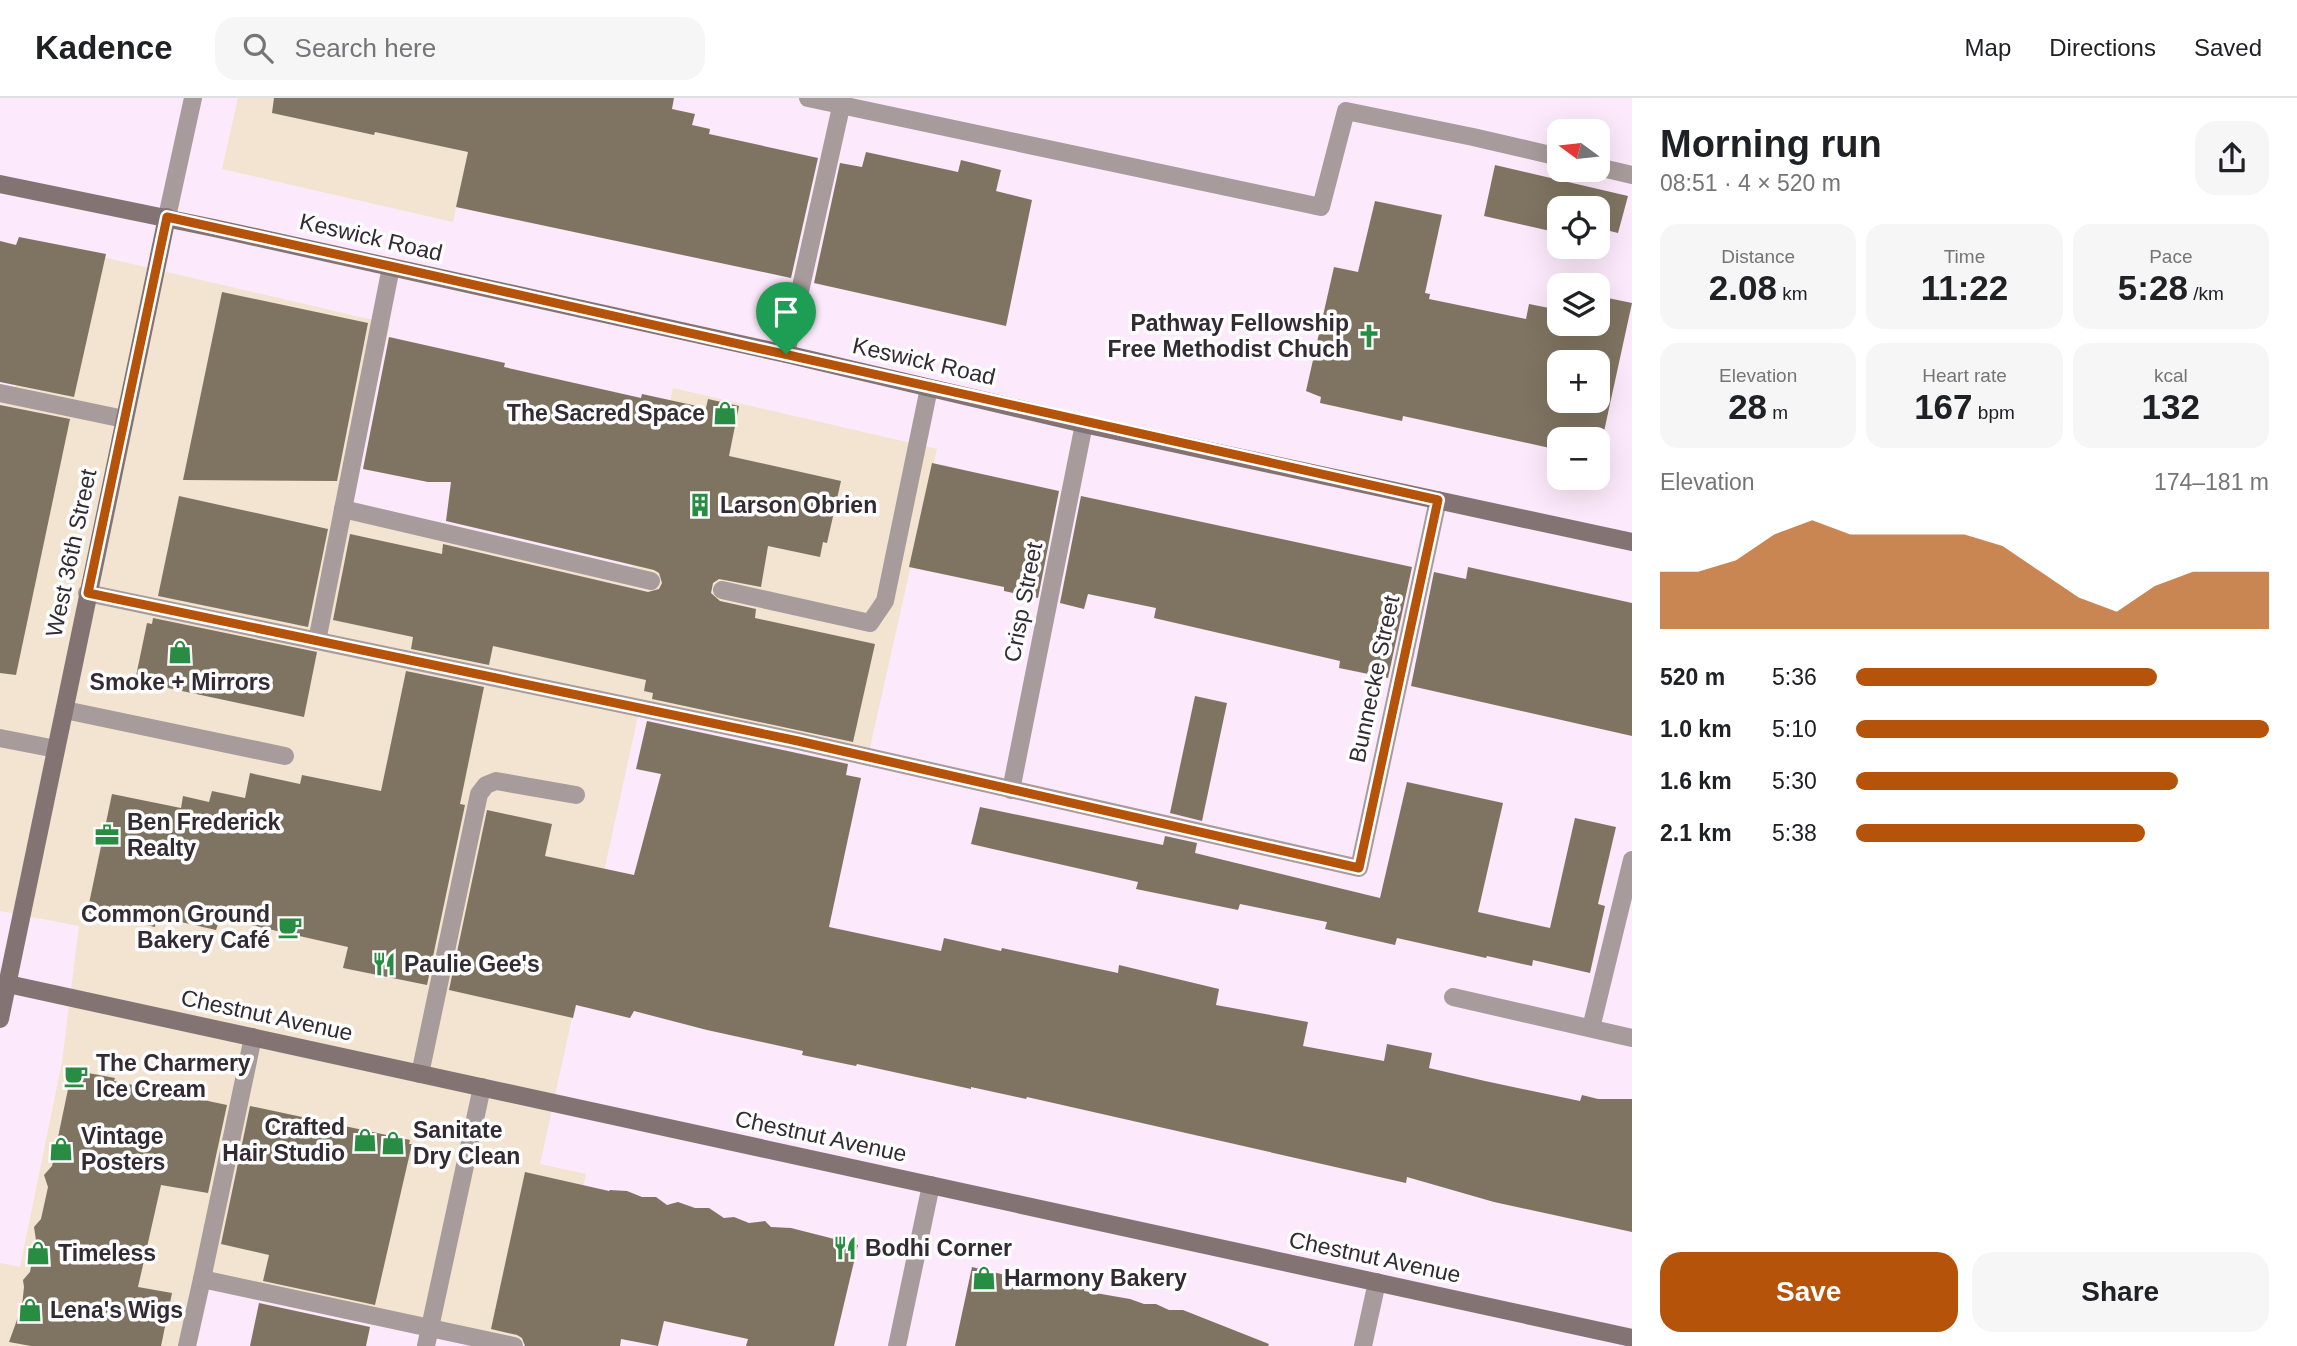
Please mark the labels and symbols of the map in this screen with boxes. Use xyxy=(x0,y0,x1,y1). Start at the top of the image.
north arrow xyxy=(1547,119,1610,182)
street label: Keswick Road xyxy=(297,208,445,266)
pin xyxy=(756,282,816,354)
place label: Pathway Fellowship Free Methodist Chuch xyxy=(1107,310,1349,362)
church icon: Pathway Fellowship Free Methodist Chuch xyxy=(1355,322,1383,350)
street label: Keswick Road xyxy=(850,332,998,390)
shop icon: The Sacred Space xyxy=(711,399,739,427)
place label: The Sacred Space xyxy=(507,400,705,426)
street label: West 36th Street xyxy=(41,466,102,639)
building icon: Larson Obrien xyxy=(686,491,714,519)
place label: Larson Obrien xyxy=(720,492,877,518)
street label: Crisp Street xyxy=(999,539,1047,664)
street label: Bunnecke Street xyxy=(1344,593,1405,765)
shop icon: Smoke + Mirrors xyxy=(166,638,194,666)
place label: Smoke + Mirrors xyxy=(90,669,270,695)
place label: Ben Frederick Realty xyxy=(127,809,281,861)
office icon: Ben Frederick Realty xyxy=(93,821,121,849)
place label: Common Ground Bakery Café xyxy=(81,901,270,953)
cafe icon: Common Ground Bakery Café xyxy=(276,913,304,941)
restaurant icon: Paulie Gee's xyxy=(370,950,398,978)
place label: Paulie Gee's xyxy=(404,951,540,977)
street label: Chestnut Avenue xyxy=(179,984,355,1046)
place label: The Charmery Ice Cream xyxy=(96,1050,251,1102)
cafe icon: The Charmery Ice Cream xyxy=(62,1062,90,1090)
street label: Chestnut Avenue xyxy=(733,1105,909,1167)
place label: Crafted Hair Studio xyxy=(222,1114,345,1166)
place label: Sanitate Dry Clean xyxy=(413,1117,520,1169)
place label: Vintage Posters xyxy=(81,1123,165,1175)
shop icon: Crafted Hair Studio xyxy=(351,1126,379,1154)
shop icon: Sanitate Dry Clean xyxy=(379,1129,407,1157)
shop icon: Vintage Posters xyxy=(47,1135,75,1163)
street label: Chestnut Avenue xyxy=(1287,1226,1463,1288)
restaurant icon: Bodhi Corner xyxy=(831,1234,859,1262)
place label: Bodhi Corner xyxy=(865,1235,1012,1261)
shop icon: Timeless xyxy=(24,1239,52,1267)
place label: Timeless xyxy=(58,1240,156,1266)
shop icon: Harmony Bakery xyxy=(970,1264,998,1292)
place label: Harmony Bakery xyxy=(1004,1265,1187,1291)
shop icon: Lena's Wigs xyxy=(16,1296,44,1324)
place label: Lena's Wigs xyxy=(50,1297,183,1323)

